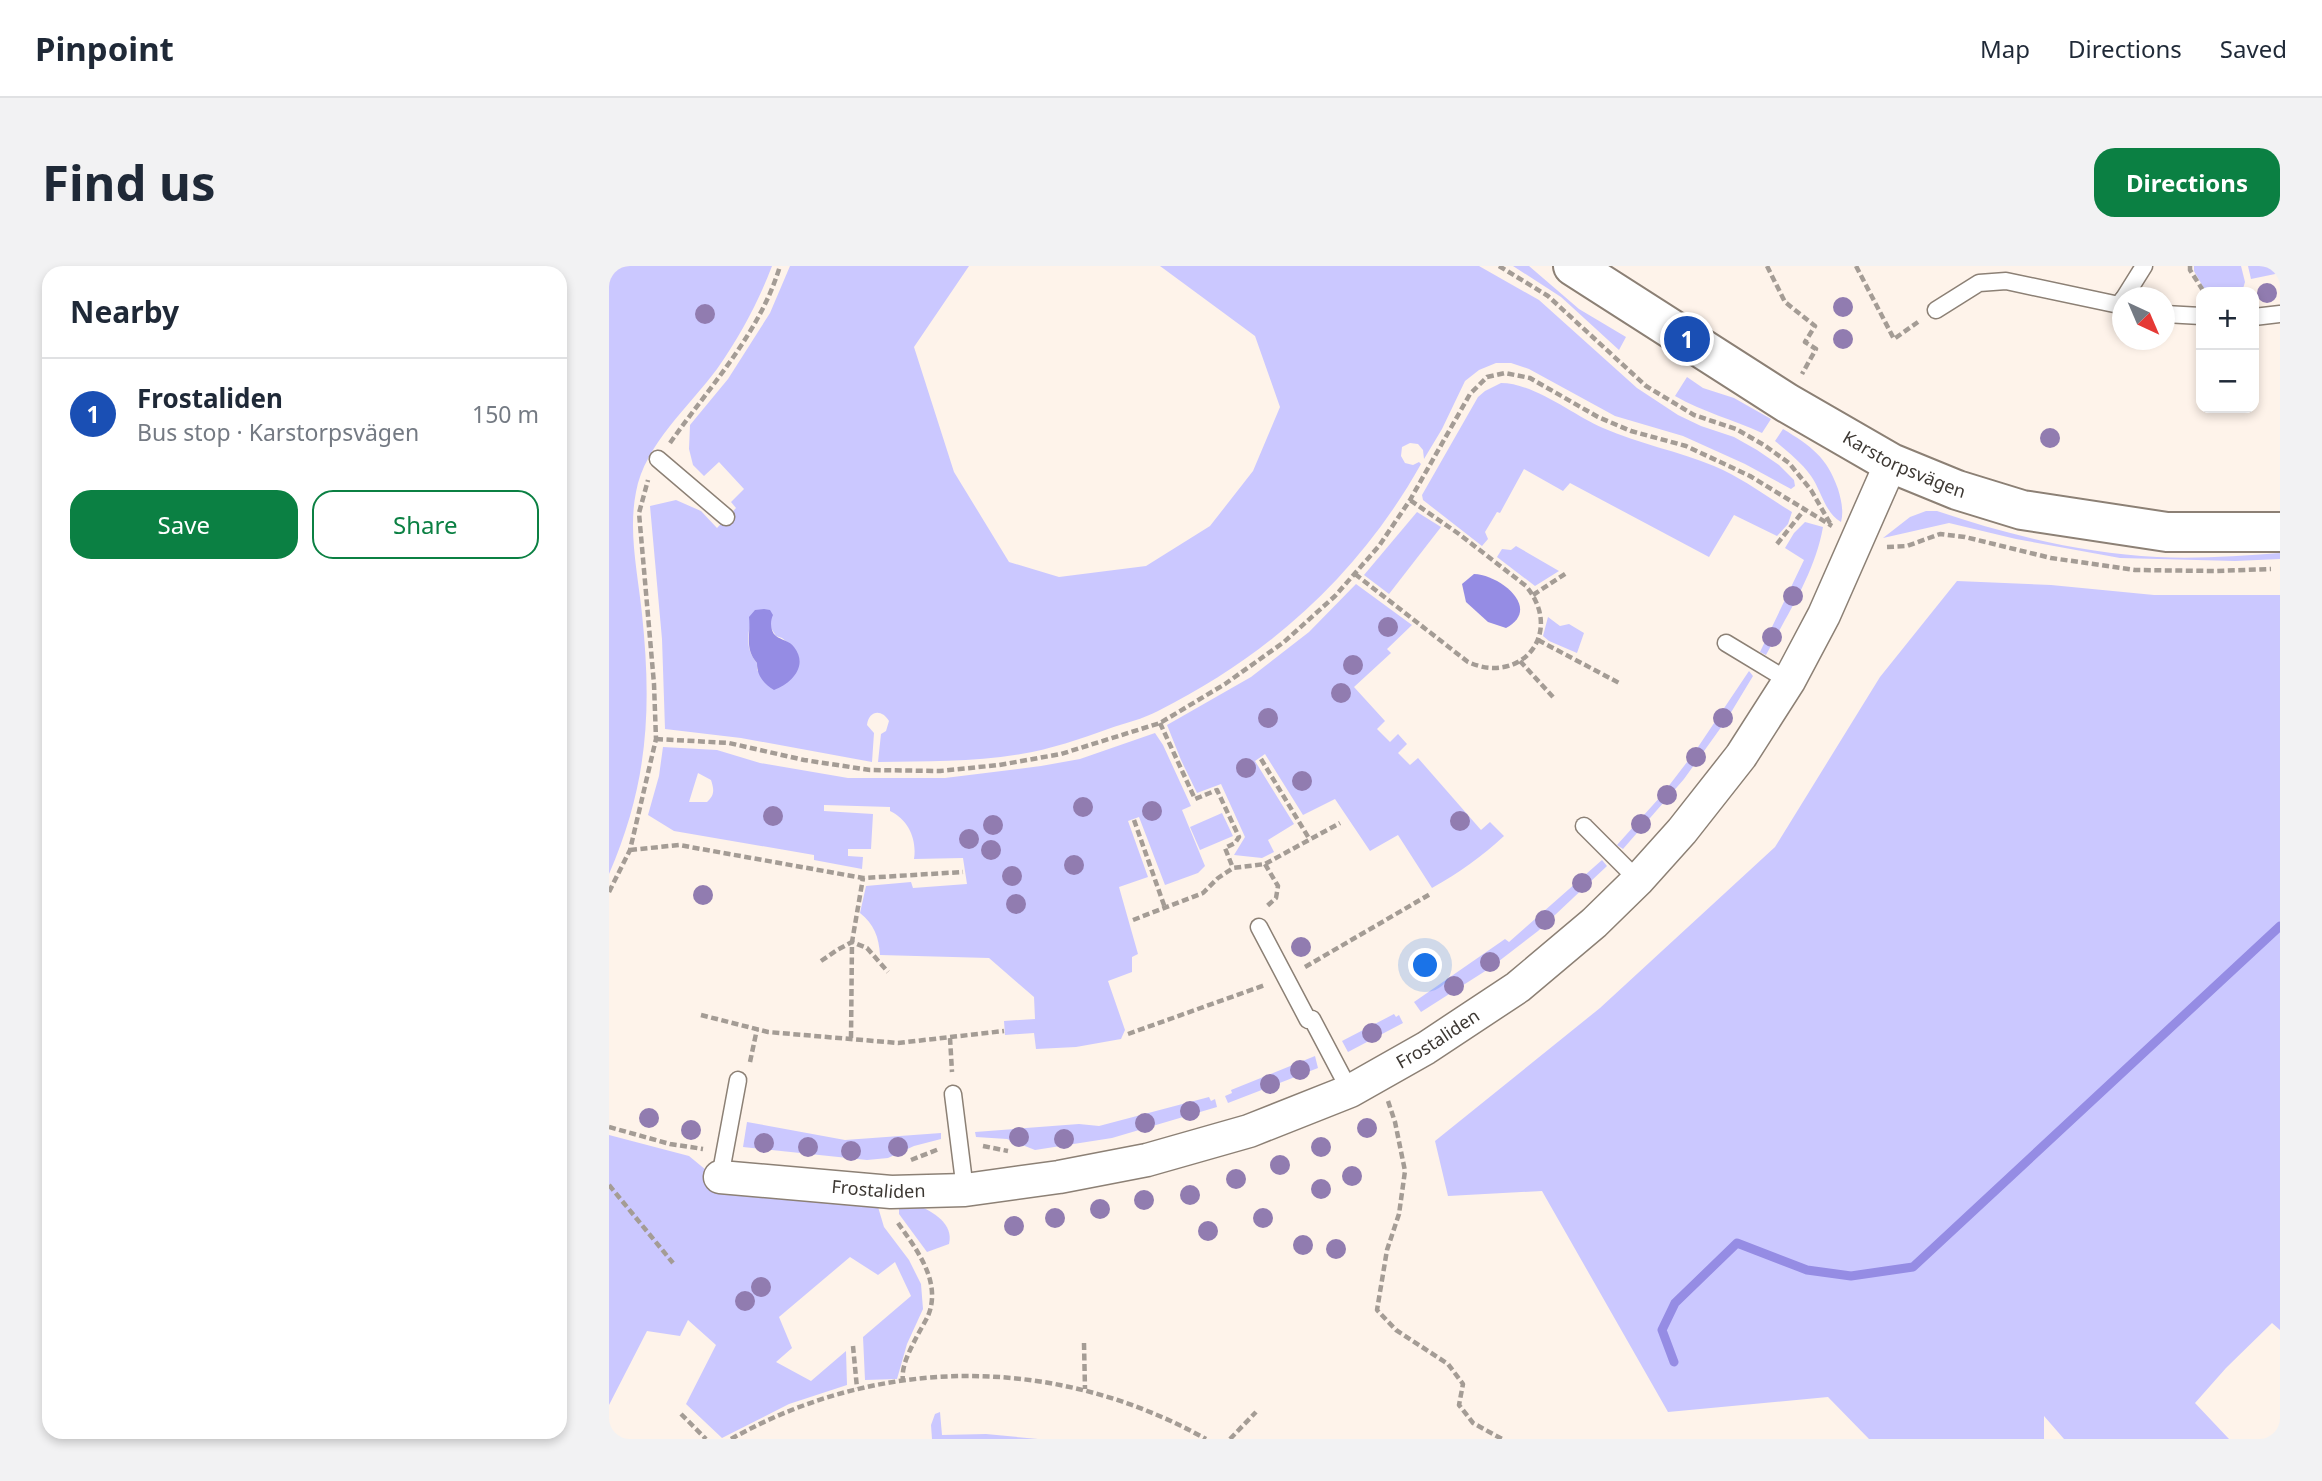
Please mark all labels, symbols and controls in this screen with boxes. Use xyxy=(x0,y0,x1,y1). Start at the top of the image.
text: Pinpoint xyxy=(35,26,174,71)
text: Map xyxy=(1980,32,2030,65)
text: Directions xyxy=(2068,32,2182,65)
text: Saved xyxy=(2220,32,2287,65)
button: Directions xyxy=(2094,148,2280,217)
text: Find us xyxy=(42,149,216,215)
north arrow xyxy=(2112,287,2175,350)
map controls xyxy=(2196,287,2259,413)
button: + xyxy=(2196,287,2259,350)
text: Nearby xyxy=(70,291,179,332)
pin: 1 xyxy=(1664,313,1710,365)
button: − xyxy=(2196,350,2259,413)
text: Frostaliden xyxy=(137,380,283,416)
text: 1 xyxy=(86,398,100,430)
text: 150 m xyxy=(472,398,539,430)
text: Bus stop · Karstorpsvägen xyxy=(137,416,419,448)
street label: Karstorpsvägen xyxy=(1839,425,1969,503)
button: Save xyxy=(70,490,298,559)
button: Share xyxy=(312,490,539,559)
your location xyxy=(1408,948,1442,982)
street label: Frostaliden xyxy=(1391,1003,1484,1073)
street label: Frostaliden xyxy=(831,1174,926,1203)

